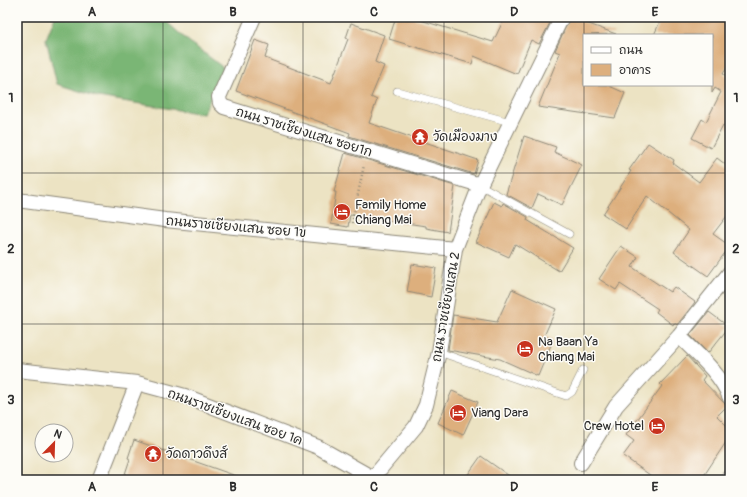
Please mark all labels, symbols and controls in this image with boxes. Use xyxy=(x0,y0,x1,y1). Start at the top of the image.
text: A xyxy=(88,4,97,20)
text: B xyxy=(229,4,237,20)
text: C xyxy=(370,4,378,20)
text: D xyxy=(510,4,518,20)
text: E xyxy=(652,4,659,20)
legend xyxy=(583,34,713,86)
text: ถนน xyxy=(619,43,643,58)
text: อาคาร xyxy=(619,63,651,78)
text: 1 xyxy=(8,90,14,106)
text: 1 xyxy=(733,90,739,106)
street label: ถนน ราชเชียงแสน ซอย1ก xyxy=(234,103,374,160)
temple icon: วัดเมืองมาง xyxy=(410,127,430,147)
place label: วัดเมืองมาง xyxy=(433,128,497,145)
place label: Family Home Chiang Mai xyxy=(355,197,427,228)
hotel icon: Family Home Chiang Mai xyxy=(332,202,352,222)
street label: ถนนราชเชียงแสน ซอย 1ข xyxy=(165,212,307,241)
text: 2 xyxy=(7,241,15,257)
text: 2 xyxy=(732,241,740,257)
street label: ถนน ราชเชียงแสน 2 xyxy=(427,251,464,363)
place label: Na Baan Ya Chiang Mai xyxy=(538,334,598,365)
hotel icon: Na Baan Ya Chiang Mai xyxy=(515,339,535,359)
street label: ถนนราชเชียงแสน ซอย 1ค xyxy=(165,384,305,449)
text: 3 xyxy=(7,392,15,408)
text: 3 xyxy=(732,392,740,408)
hotel icon: Viang Dara xyxy=(448,403,468,423)
place label: Viang Dara xyxy=(471,405,528,421)
hotel icon: Crew Hotel xyxy=(647,416,667,436)
place label: Crew Hotel xyxy=(584,418,644,434)
north arrow xyxy=(34,423,74,463)
text: N xyxy=(52,427,64,442)
temple icon: วัดดาวดึงส์ xyxy=(143,444,163,464)
place label: วัดดาวดึงส์ xyxy=(166,444,228,462)
text: A xyxy=(88,479,97,495)
text: B xyxy=(229,479,237,495)
text: C xyxy=(370,479,378,495)
text: D xyxy=(510,479,518,495)
text: E xyxy=(652,479,659,495)

